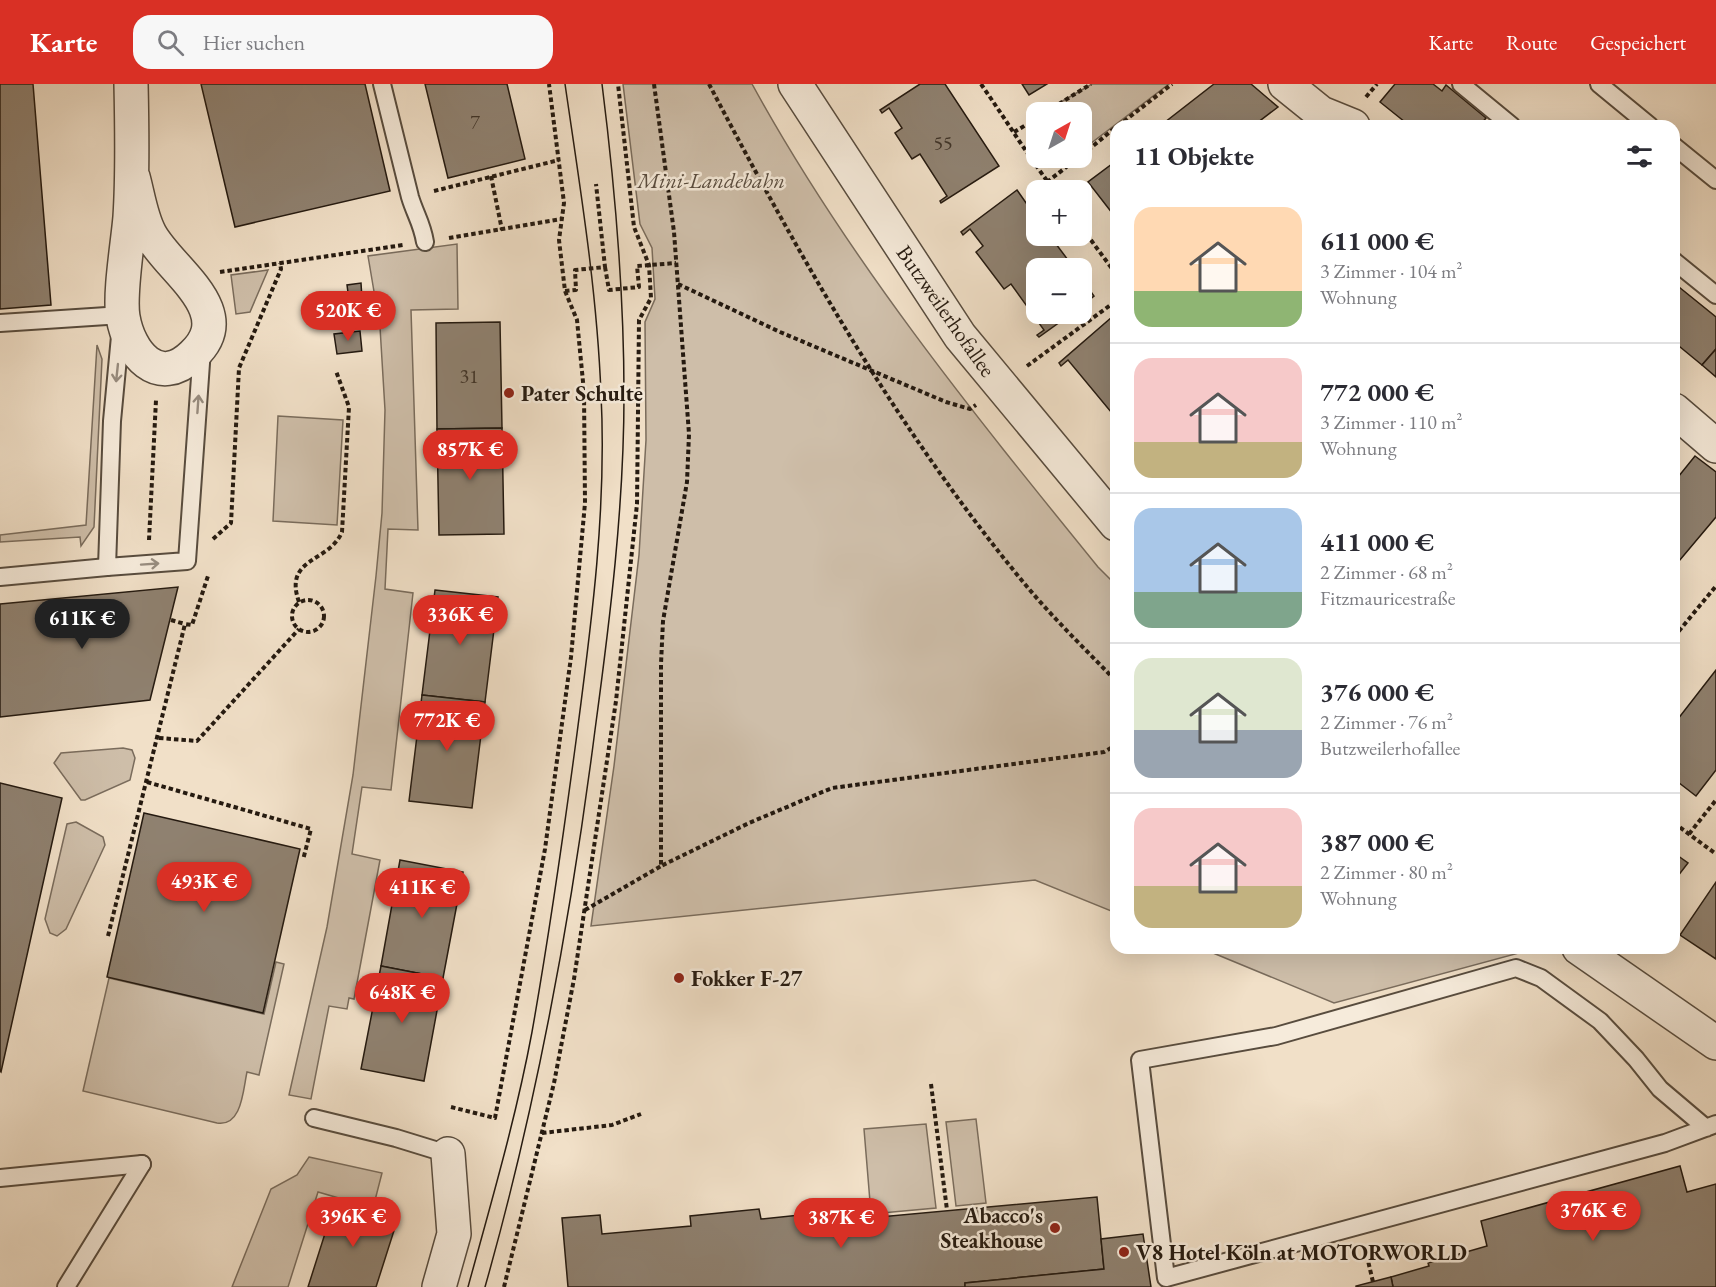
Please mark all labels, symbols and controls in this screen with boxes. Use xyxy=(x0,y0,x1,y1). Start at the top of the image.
search box xyxy=(133,15,553,69)
text: Karte xyxy=(30,24,97,60)
icon: search xyxy=(154,26,187,59)
text: Hier suchen xyxy=(202,28,305,57)
text: Karte xyxy=(1429,29,1473,56)
text: Route xyxy=(1506,29,1557,56)
text: Gespeichert xyxy=(1590,29,1686,56)
north arrow xyxy=(1026,102,1092,168)
map controls xyxy=(1026,102,1092,324)
house number: 7 xyxy=(470,109,480,135)
house number: 55 xyxy=(933,130,953,156)
text: 11 Objekte xyxy=(1134,139,1254,173)
icon: filters xyxy=(1623,140,1656,173)
park label: Mini-Landebahn xyxy=(635,166,785,195)
button: + xyxy=(1026,180,1092,246)
text: 611 000 € xyxy=(1320,224,1434,258)
icon: home xyxy=(1182,231,1254,303)
street label: Butzweilerhofallee xyxy=(890,239,1002,383)
button: − xyxy=(1026,258,1092,324)
text: 3 Zimmer · 104 m² xyxy=(1320,258,1463,284)
text: Wohnung xyxy=(1320,284,1397,310)
pin: 520K € xyxy=(299,291,397,342)
text: 520K € xyxy=(315,297,381,323)
one-way arrow xyxy=(111,363,122,383)
house number: 31 xyxy=(459,363,479,389)
text: 772 000 € xyxy=(1320,375,1434,409)
place label: Pater Schulte xyxy=(521,379,643,408)
icon: home xyxy=(1182,382,1254,454)
marker: Pater Schulte xyxy=(502,386,516,400)
one-way arrow xyxy=(193,394,204,414)
text: 3 Zimmer · 110 m² xyxy=(1320,409,1463,435)
pin: 857K € xyxy=(421,430,519,481)
text: Wohnung xyxy=(1320,435,1397,461)
text: 857K € xyxy=(437,436,503,462)
text: 411 000 € xyxy=(1320,525,1434,559)
icon: home xyxy=(1182,532,1254,604)
one-way arrow xyxy=(140,558,160,569)
text: 2 Zimmer · 68 m² xyxy=(1320,559,1453,585)
text: Fitzmauricestraße xyxy=(1320,585,1455,611)
pin: 336K € xyxy=(411,595,509,646)
pin: 611K € xyxy=(33,599,131,650)
text: 336K € xyxy=(427,601,493,627)
text: 611K € xyxy=(49,605,115,631)
text: 376 000 € xyxy=(1320,675,1434,709)
icon: home xyxy=(1182,682,1254,754)
pin: 772K € xyxy=(398,701,496,752)
text: 772K € xyxy=(414,707,480,733)
text: 2 Zimmer · 76 m² xyxy=(1320,709,1453,735)
text: Butzweilerhofallee xyxy=(1320,735,1460,761)
text: 387 000 € xyxy=(1320,825,1434,859)
icon: home xyxy=(1182,832,1254,904)
text: 2 Zimmer · 80 m² xyxy=(1320,859,1453,885)
pin: 493K € xyxy=(155,862,253,913)
text: 493K € xyxy=(171,868,237,894)
pin: 411K € xyxy=(373,868,471,919)
text: 411K € xyxy=(389,874,455,900)
text: Wohnung xyxy=(1320,885,1397,911)
place label: Fokker F-27 xyxy=(691,964,803,993)
marker: Fokker F-27 xyxy=(672,971,686,985)
pin: 648K € xyxy=(353,973,451,1024)
text: 648K € xyxy=(369,979,435,1005)
pin: 376K € xyxy=(1544,1191,1642,1242)
pin: 396K € xyxy=(304,1197,402,1248)
text: 376K € xyxy=(1560,1197,1626,1223)
pin: 387K € xyxy=(792,1198,890,1249)
place label: Abacco's Steakhouse xyxy=(940,1201,1043,1255)
text: 396K € xyxy=(320,1203,386,1229)
text: 387K € xyxy=(808,1204,874,1230)
marker: Abacco's Steakhouse xyxy=(1048,1221,1062,1235)
place label: V8 Hotel Köln at MOTORWORLD xyxy=(1136,1238,1467,1267)
marker: V8 Hotel Köln at MOTORWORLD xyxy=(1117,1245,1131,1259)

